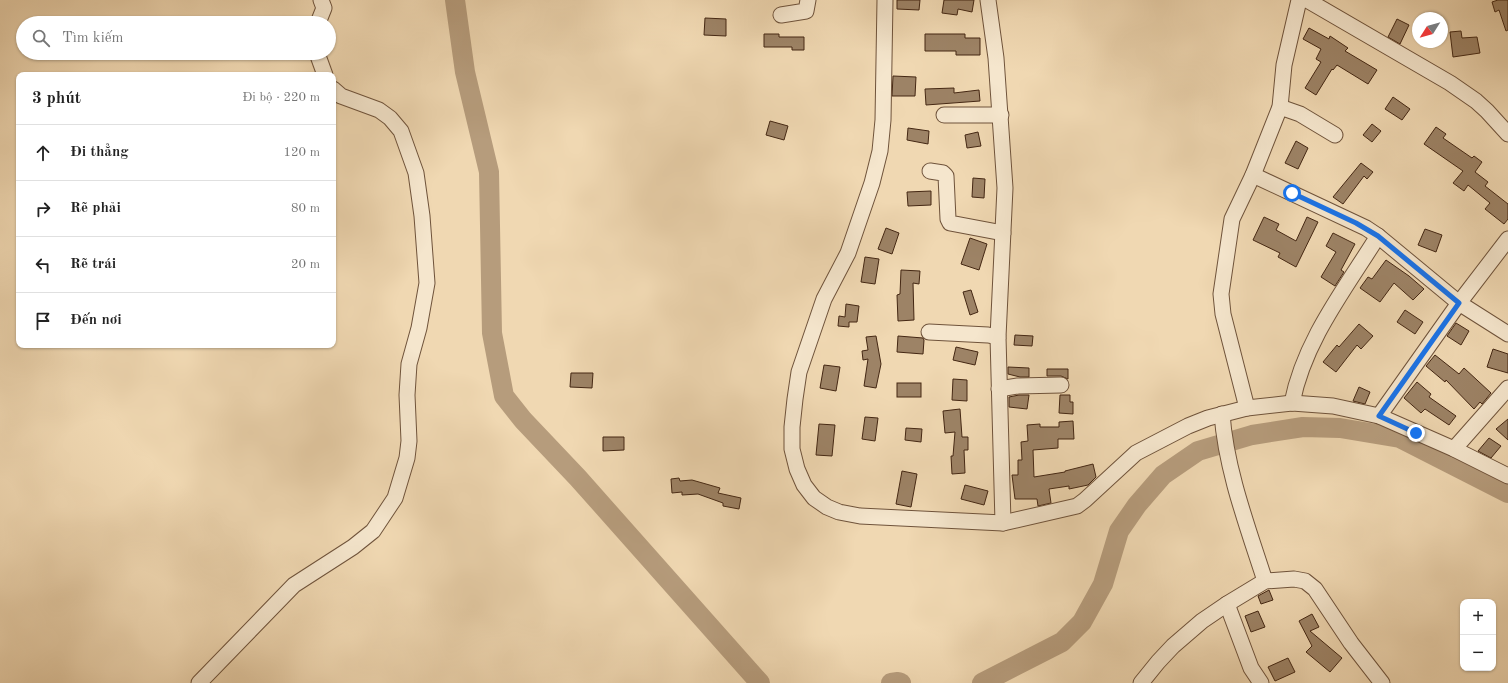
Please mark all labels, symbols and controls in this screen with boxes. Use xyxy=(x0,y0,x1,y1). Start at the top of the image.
north arrow xyxy=(1412,12,1448,48)
search box xyxy=(16,16,336,60)
icon: search xyxy=(30,27,52,49)
text: Tìm kiếm xyxy=(62,31,124,46)
text: 3 phút xyxy=(32,90,81,107)
text: Đi bộ · 220 m xyxy=(242,91,320,104)
icon: ahead xyxy=(32,142,54,164)
text: Đi thẳng xyxy=(70,145,129,160)
text: 120 m xyxy=(283,146,320,159)
route start xyxy=(1283,184,1301,202)
icon: right xyxy=(32,198,54,220)
text: Rẽ phải xyxy=(70,201,121,216)
text: 80 m xyxy=(291,202,320,215)
icon: left xyxy=(32,254,54,276)
text: Rẽ trái xyxy=(70,257,116,272)
text: 20 m xyxy=(291,258,320,271)
icon: arrive xyxy=(32,310,54,332)
text: Đến nơi xyxy=(70,313,122,328)
route end xyxy=(1407,424,1425,442)
map controls xyxy=(1460,599,1496,671)
button: + xyxy=(1460,599,1496,635)
button: − xyxy=(1460,635,1496,671)

